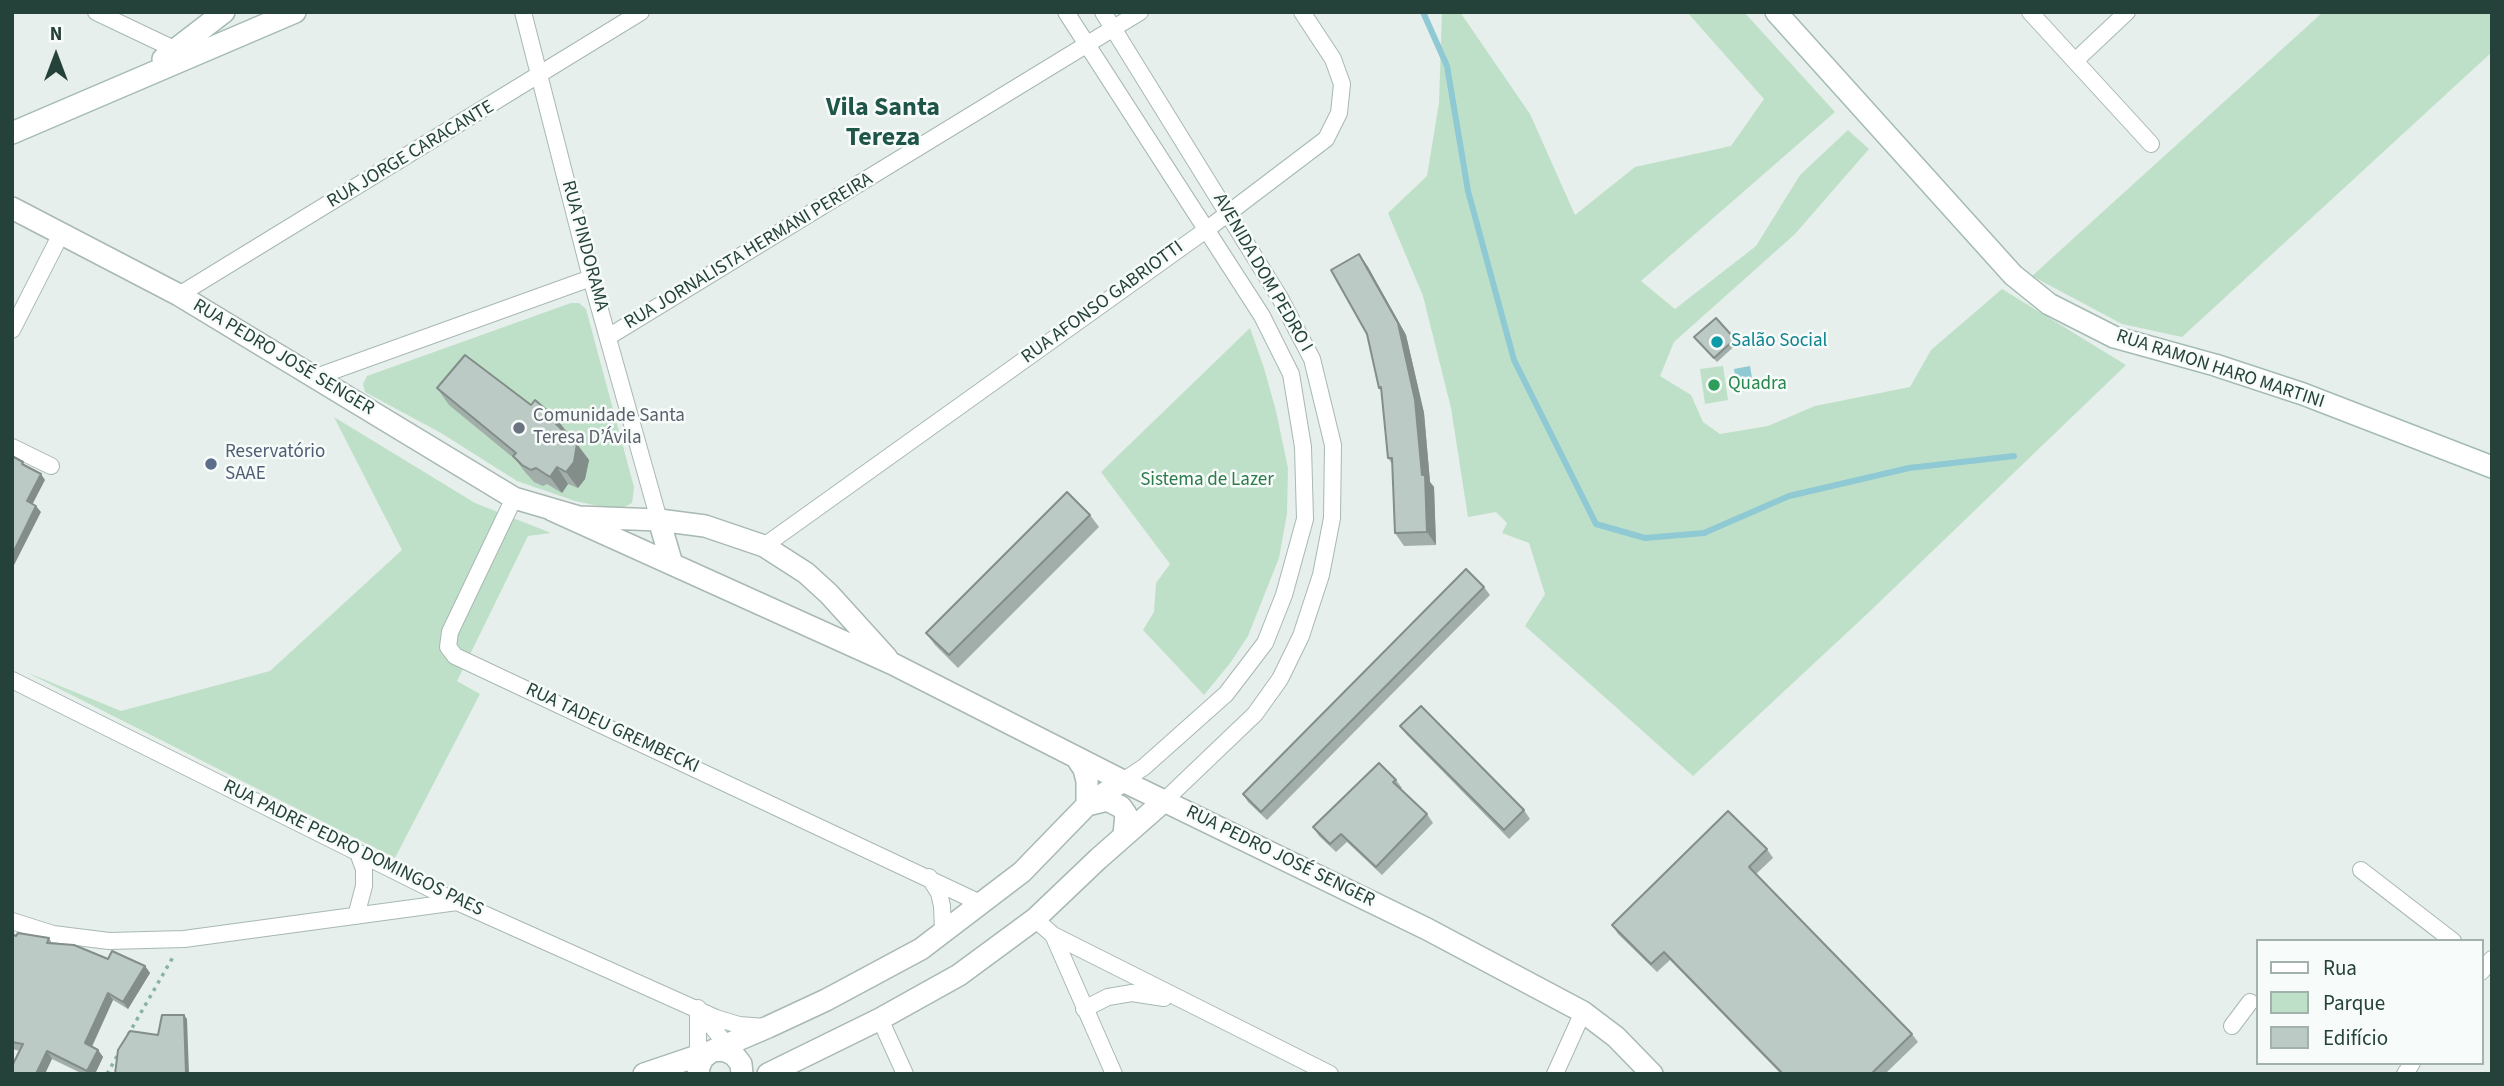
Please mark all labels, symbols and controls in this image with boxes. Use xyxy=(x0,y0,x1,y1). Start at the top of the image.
north arrow xyxy=(21,21,91,91)
text: N xyxy=(50,21,62,48)
district label: Vila Santa Tereza xyxy=(826,93,940,154)
street label: RUA JORGE CARACANTE xyxy=(323,96,499,214)
street label: RUA JORNALISTA HERMANI PEREIRA xyxy=(621,169,877,335)
street label: RUA PINDORAMA xyxy=(556,178,612,314)
street label: AVENIDA DOM PEDRO I xyxy=(1207,190,1317,356)
street label: RUA AFONSO GABRIOTTI xyxy=(1018,237,1188,369)
street label: RUA PEDRO JOSÉ SENGER xyxy=(188,295,378,421)
street label: RUA RAMON HARO MARTINI xyxy=(2113,326,2327,414)
place label: Salão Social xyxy=(1731,331,1827,353)
marker: Salão Social xyxy=(1709,334,1725,350)
place label: Quadra xyxy=(1728,374,1787,396)
marker: Quadra xyxy=(1706,377,1722,393)
place label: Comunidade Santa Teresa D’Ávila xyxy=(533,406,685,450)
marker: Comunidade Santa Teresa D’Ávila xyxy=(511,420,527,436)
place label: Reservatório SAAE xyxy=(225,442,325,486)
marker: Reservatório SAAE xyxy=(203,456,219,472)
park label: Sistema de Lazer xyxy=(1140,470,1274,492)
street label: RUA TADEU GREMBECKI xyxy=(522,679,702,779)
street label: RUA PADRE PEDRO DOMINGOS PAES xyxy=(219,776,487,922)
street label: RUA PEDRO JOSÉ SENGER xyxy=(1182,801,1378,913)
legend xyxy=(2256,939,2483,1065)
text: Rua xyxy=(2323,953,2357,983)
text: Parque xyxy=(2323,988,2385,1018)
text: Edifício xyxy=(2323,1023,2388,1053)

